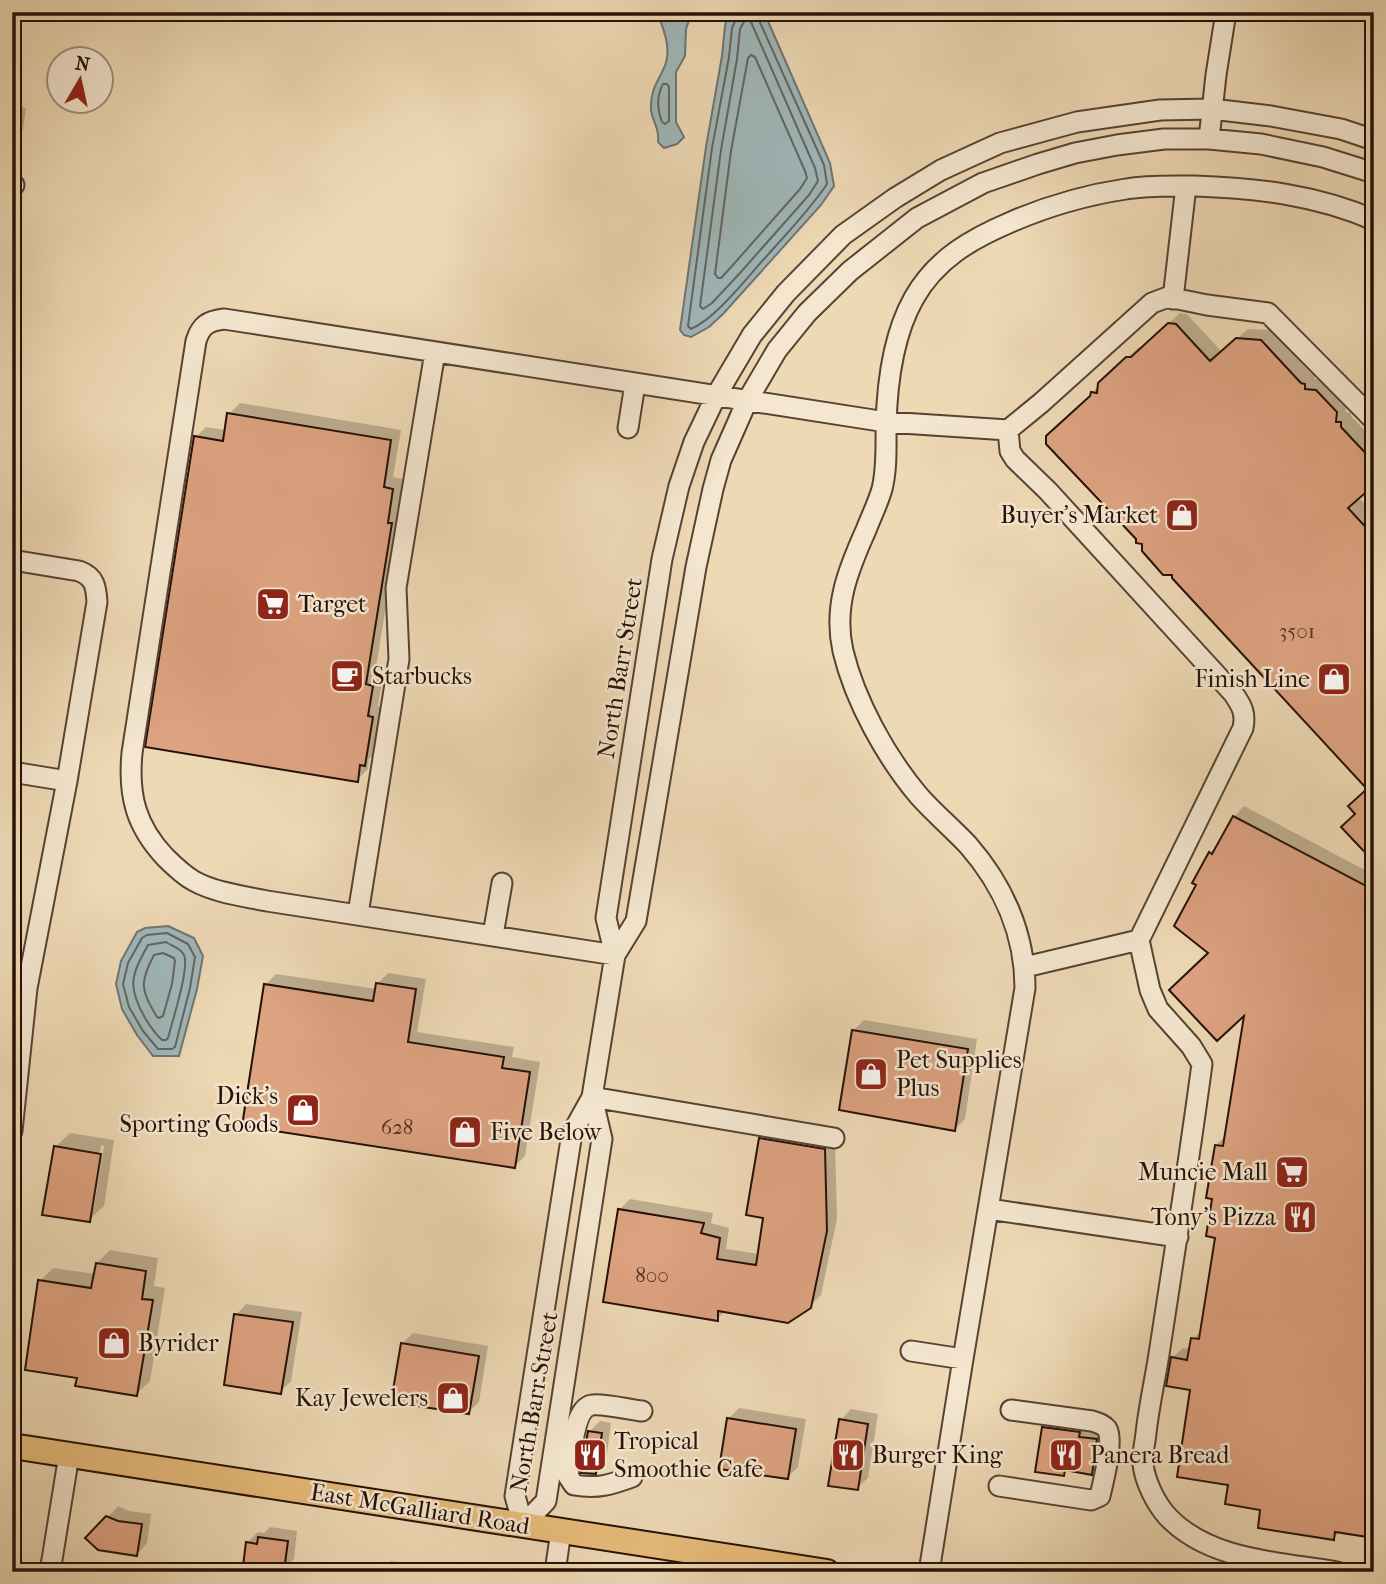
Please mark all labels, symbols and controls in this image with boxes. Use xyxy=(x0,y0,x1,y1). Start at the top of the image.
north arrow xyxy=(46,46,116,116)
text: N xyxy=(74,52,92,76)
shop icon: Buyer's Market xyxy=(1163,496,1201,534)
place label: Buyer's Market xyxy=(1000,501,1158,529)
street label: North Barr Street xyxy=(592,575,648,761)
supermarket icon: Target xyxy=(254,585,292,623)
place label: Target xyxy=(298,590,367,618)
house number: 3501 xyxy=(1279,619,1315,643)
cafe icon: Starbucks xyxy=(328,657,366,695)
shop icon: Finish Line xyxy=(1315,660,1353,698)
place label: Starbucks xyxy=(372,662,472,690)
place label: Finish Line xyxy=(1194,665,1310,693)
place label: Pet Supplies Plus xyxy=(896,1046,1022,1102)
shop icon: Pet Supplies Plus xyxy=(852,1055,890,1093)
place label: Dick's Sporting Goods xyxy=(119,1082,278,1138)
shop icon: Dick's Sporting Goods xyxy=(284,1091,322,1129)
shop icon: Five Below xyxy=(446,1113,484,1151)
house number: 628 xyxy=(381,1115,413,1139)
place label: Five Below xyxy=(490,1118,603,1146)
supermarket icon: Muncie Mall xyxy=(1273,1153,1311,1191)
place label: Muncie Mall xyxy=(1138,1158,1268,1186)
restaurant icon: Tony's Pizza xyxy=(1281,1198,1319,1236)
place label: Tony's Pizza xyxy=(1151,1203,1277,1231)
house number: 800 xyxy=(635,1263,669,1287)
street label: North Barr Street xyxy=(504,1309,564,1494)
shop icon: Byrider xyxy=(95,1324,133,1362)
place label: Byrider xyxy=(138,1329,219,1357)
shop icon: Kay Jewelers xyxy=(434,1379,472,1417)
place label: Kay Jewelers xyxy=(295,1384,428,1412)
place label: Tropical Smoothie Cafe xyxy=(614,1427,763,1483)
restaurant icon: Tropical Smoothie Cafe xyxy=(571,1436,609,1474)
restaurant icon: Burger King xyxy=(829,1436,867,1474)
restaurant icon: Panera Bread xyxy=(1047,1436,1085,1474)
place label: Burger King xyxy=(872,1441,1004,1469)
place label: Panera Bread xyxy=(1090,1441,1230,1469)
street label: East McGalliard Road xyxy=(308,1478,533,1540)

